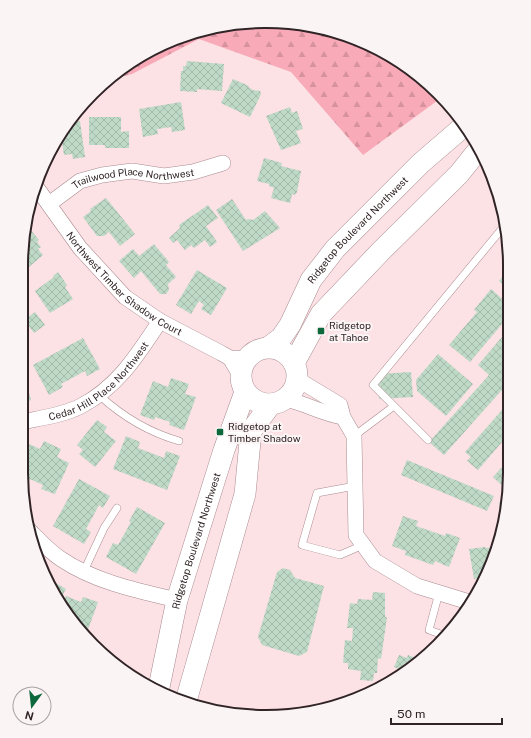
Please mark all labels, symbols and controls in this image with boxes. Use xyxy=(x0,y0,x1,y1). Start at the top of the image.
street label: Trailwood Place Northwest xyxy=(69,165,195,191)
street label: Ridgetop Boulevard Northwest xyxy=(305,174,410,286)
street label: Northwest Timber Shadow Court xyxy=(64,229,184,338)
place label: Ridgetop at Tahoe xyxy=(329,319,371,343)
marker: Ridgetop at Tahoe xyxy=(316,326,326,336)
street label: Cedar Hill Place Northwest xyxy=(47,339,151,423)
place label: Ridgetop at Timber Shadow xyxy=(228,420,301,444)
marker: Ridgetop at Timber Shadow xyxy=(215,427,225,437)
street label: Ridgetop Boulevard Northwest xyxy=(169,471,223,610)
north arrow xyxy=(12,686,52,726)
scale bar xyxy=(391,700,502,726)
text: 50 m xyxy=(397,707,425,721)
text: N xyxy=(24,709,35,723)

